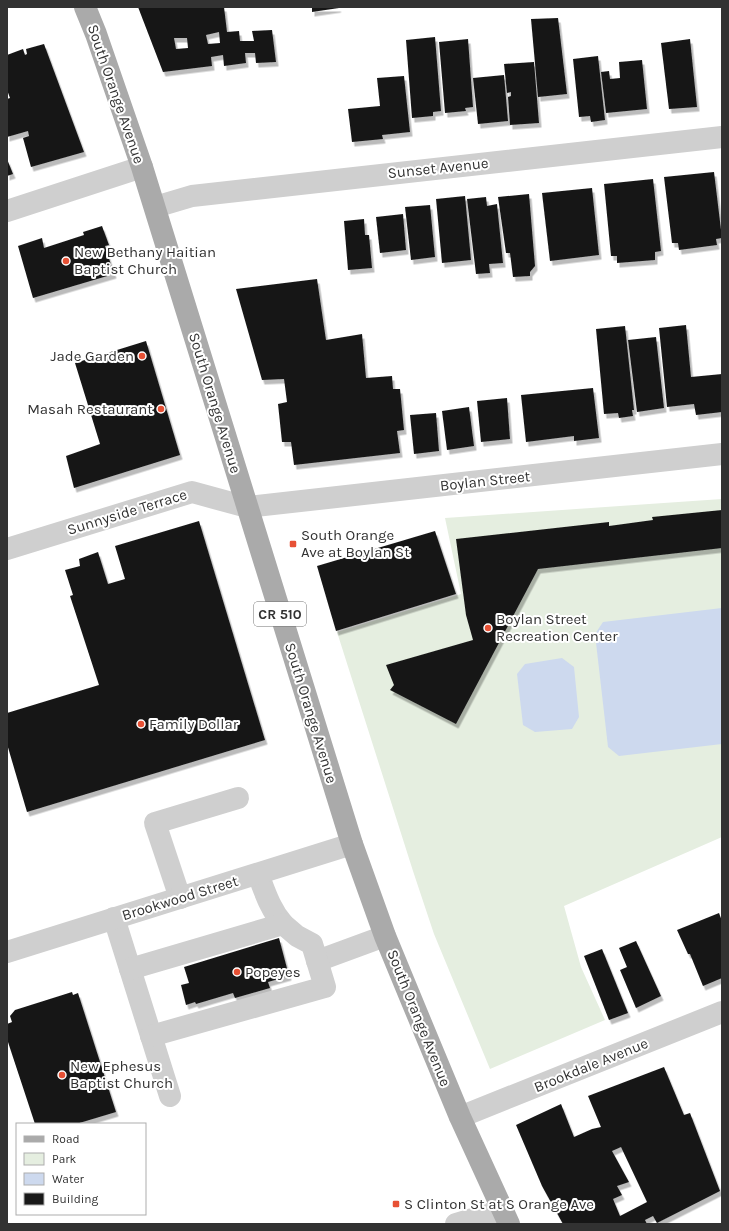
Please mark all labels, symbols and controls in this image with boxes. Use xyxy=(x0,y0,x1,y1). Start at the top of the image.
street label: South Orange Avenue xyxy=(84,22,148,166)
street label: Sunset Avenue xyxy=(387,154,489,182)
place label: New Bethany Haitian Baptist Church xyxy=(74,243,216,278)
marker: New Bethany Haitian Baptist Church xyxy=(61,256,71,266)
street label: South Orange Avenue xyxy=(185,330,245,476)
place label: Jade Garden xyxy=(51,347,134,365)
marker: Jade Garden xyxy=(137,351,147,361)
place label: Masah Restaurant xyxy=(27,400,153,418)
marker: Masah Restaurant xyxy=(156,404,166,414)
street label: Boylan Street xyxy=(439,467,531,495)
street label: Sunnyside Terrace xyxy=(65,485,189,539)
place label: South Orange Ave at Boylan St xyxy=(301,526,410,561)
marker: South Orange Ave at Boylan St xyxy=(288,539,298,549)
road number: CR 510 xyxy=(254,602,306,626)
place label: Boylan Street Recreation Center xyxy=(496,610,618,645)
marker: Boylan Street Recreation Center xyxy=(483,623,493,633)
street label: South Orange Avenue xyxy=(281,640,341,786)
place label: Family Dollar xyxy=(149,715,239,733)
marker: Family Dollar xyxy=(136,719,146,729)
street label: Brookwood Street xyxy=(120,872,241,924)
street label: South Orange Avenue xyxy=(383,947,455,1089)
place label: Popeyes xyxy=(245,963,301,981)
marker: Popeyes xyxy=(232,967,242,977)
street label: Brookdale Avenue xyxy=(531,1034,651,1096)
place label: New Ephesus Baptist Church xyxy=(70,1057,173,1092)
marker: New Ephesus Baptist Church xyxy=(57,1070,67,1080)
legend xyxy=(16,1123,146,1215)
text: Road xyxy=(52,1132,80,1146)
text: Park xyxy=(52,1152,77,1166)
text: Water xyxy=(52,1172,85,1186)
text: Building xyxy=(52,1192,99,1206)
place label: S Clinton St at S Orange Ave xyxy=(404,1195,594,1213)
marker: S Clinton St at S Orange Ave xyxy=(391,1199,401,1209)

